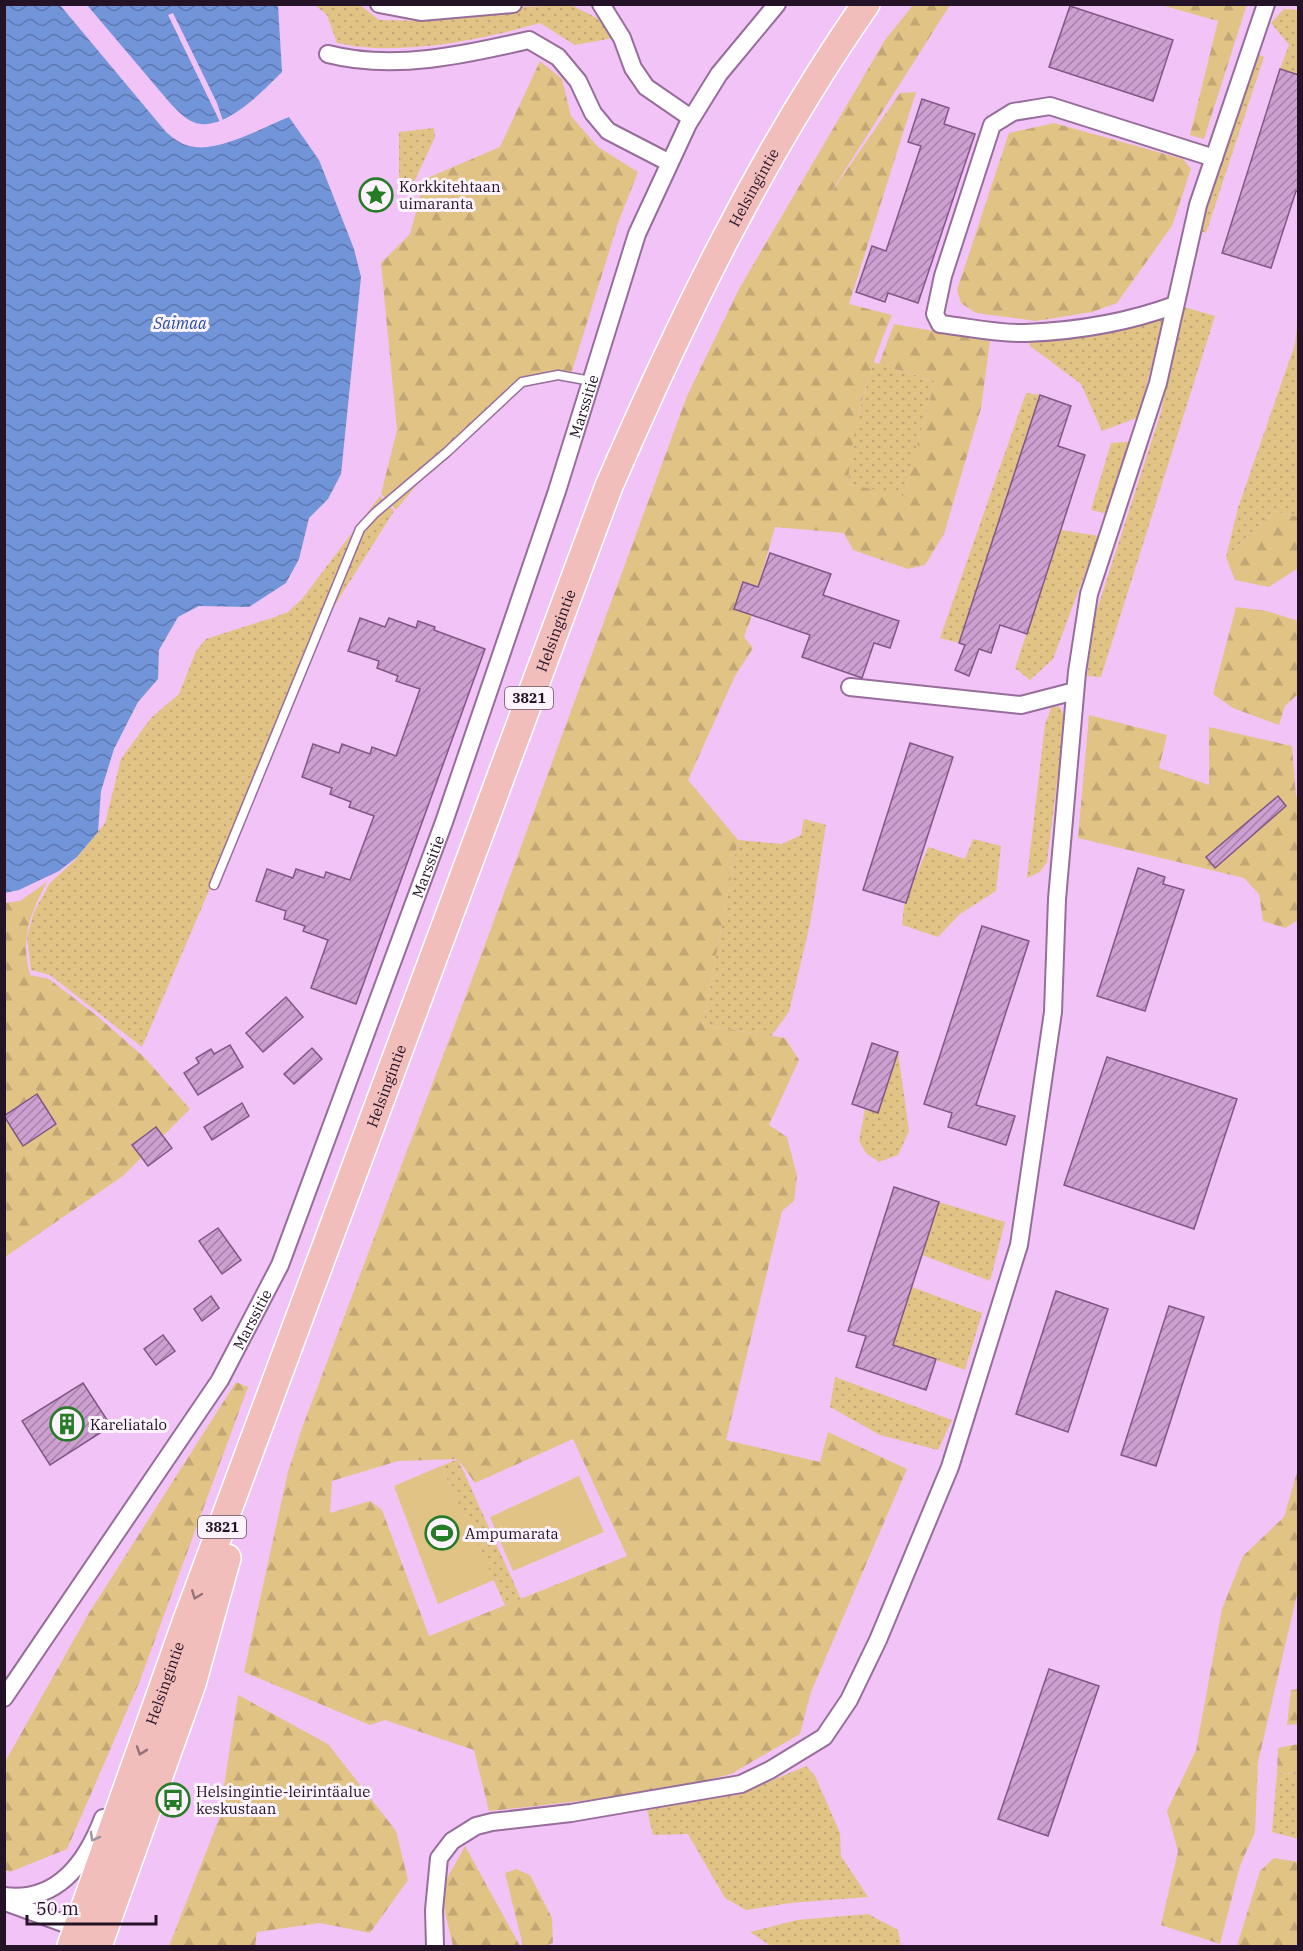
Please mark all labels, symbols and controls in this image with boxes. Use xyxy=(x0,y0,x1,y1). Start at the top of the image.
street label: Helsingintie xyxy=(724,145,783,230)
place icon: Korkkitehtaan uimaranta xyxy=(358,177,394,213)
place label: Korkkitehtaan uimaranta xyxy=(399,177,501,213)
water label: Saimaa xyxy=(152,313,207,333)
street label: Marssitie xyxy=(565,372,602,440)
street label: Helsingintie xyxy=(531,586,579,674)
road number: 3821 xyxy=(505,687,553,709)
street label: Marssitie xyxy=(407,833,448,900)
street label: Helsingintie xyxy=(362,1042,410,1130)
street label: Marssitie xyxy=(228,1286,275,1353)
building icon: Kareliatalo xyxy=(49,1406,85,1442)
place label: Kareliatalo xyxy=(90,1415,167,1434)
sports icon: Ampumarata xyxy=(424,1515,460,1551)
road number: 3821 xyxy=(198,1516,246,1538)
place label: Ampumarata xyxy=(465,1524,559,1543)
one-way arrow xyxy=(191,1590,204,1600)
street label: Helsingintie xyxy=(141,1639,188,1727)
one-way arrow xyxy=(136,1745,149,1756)
bus stop icon: Helsingintie-leirintäalue keskustaan xyxy=(155,1782,191,1818)
place label: Helsingintie-leirintäalue keskustaan xyxy=(196,1782,370,1818)
one-way arrow xyxy=(90,1831,101,1842)
scale bar xyxy=(27,1888,156,1926)
text: 50 m xyxy=(36,1897,79,1920)

